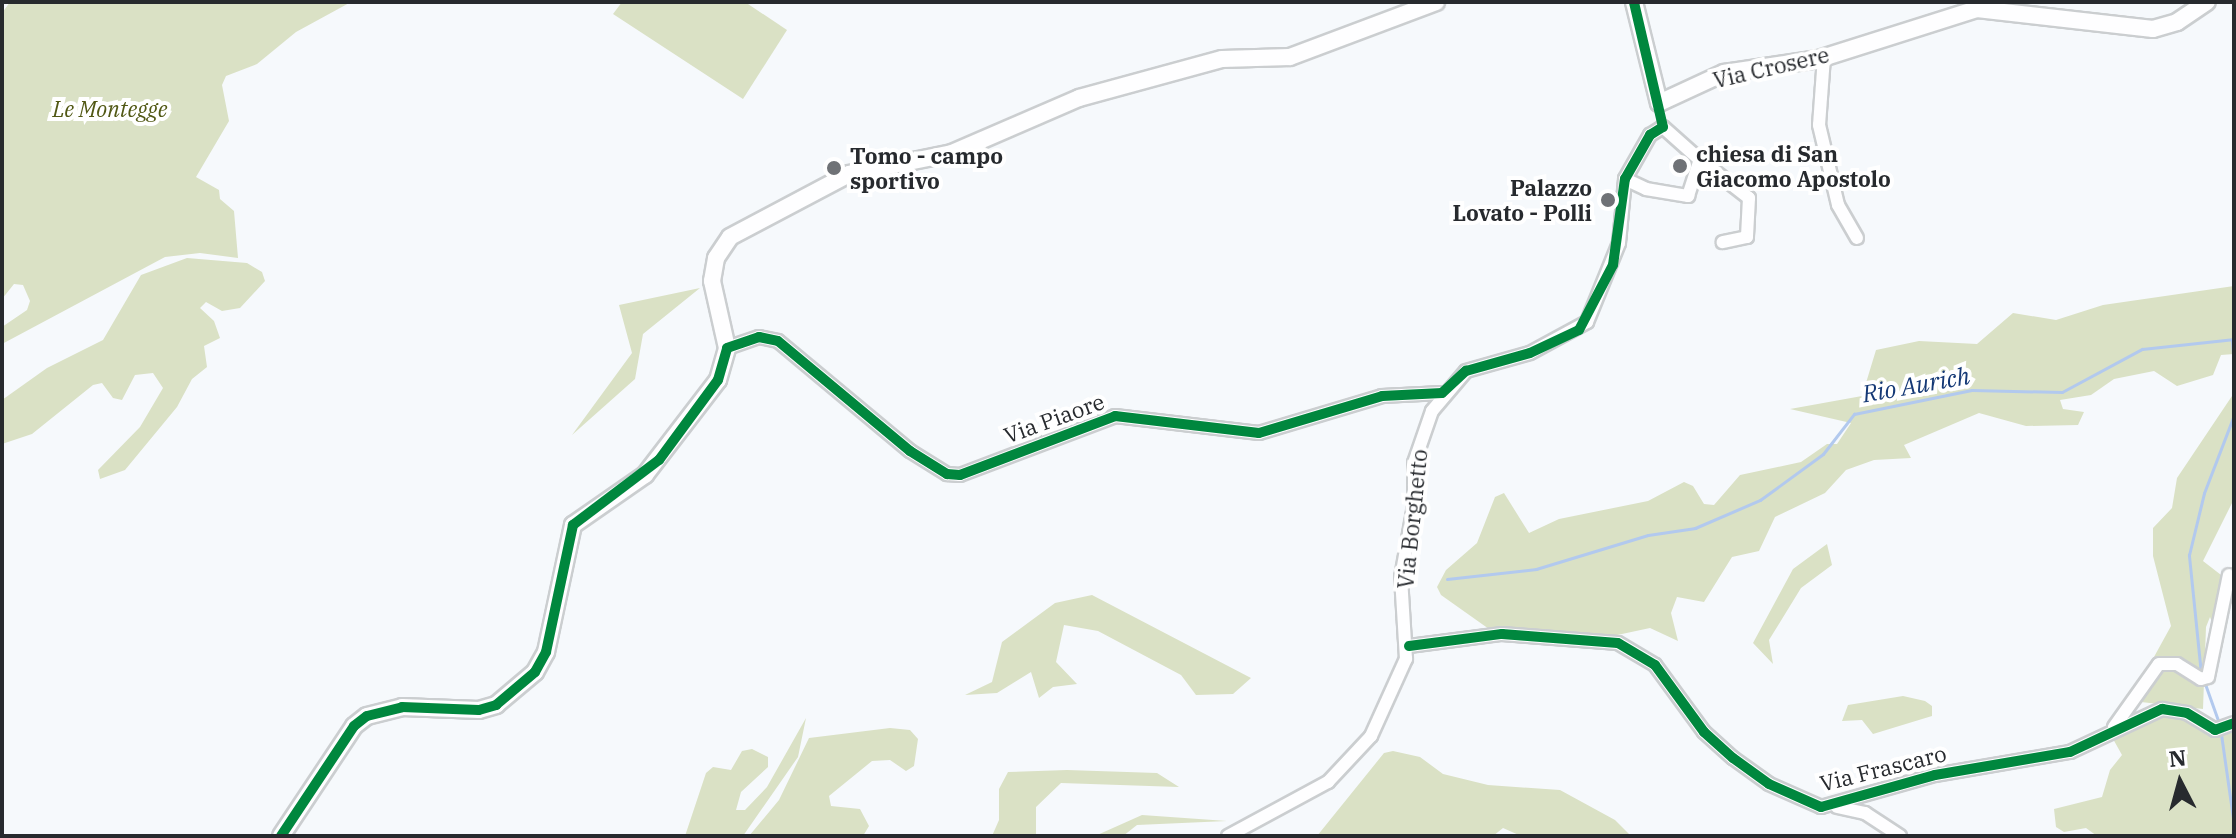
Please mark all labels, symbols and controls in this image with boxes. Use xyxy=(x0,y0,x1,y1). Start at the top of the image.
street label: Via Crosere xyxy=(1710,41,1832,93)
park label: Le Montegge xyxy=(52,96,168,122)
place label: chiesa di San Giacomo Apostolo xyxy=(1696,140,1891,192)
place label: Tomo - campo sportivo xyxy=(850,142,1003,194)
marker: chiesa di San Giacomo Apostolo xyxy=(1671,157,1689,175)
marker: Tomo - campo sportivo xyxy=(825,159,843,177)
place label: Palazzo Lovato - Polli xyxy=(1452,174,1592,226)
marker: Palazzo Lovato - Polli xyxy=(1599,191,1617,209)
water label: Rio Aurich xyxy=(1860,361,1972,409)
street label: Via Piaore xyxy=(1000,388,1108,448)
street label: Via Borghetto xyxy=(1392,448,1432,590)
street label: Via Frascaro xyxy=(1817,740,1949,796)
north arrow xyxy=(2140,742,2220,822)
text: N xyxy=(2167,742,2188,773)

